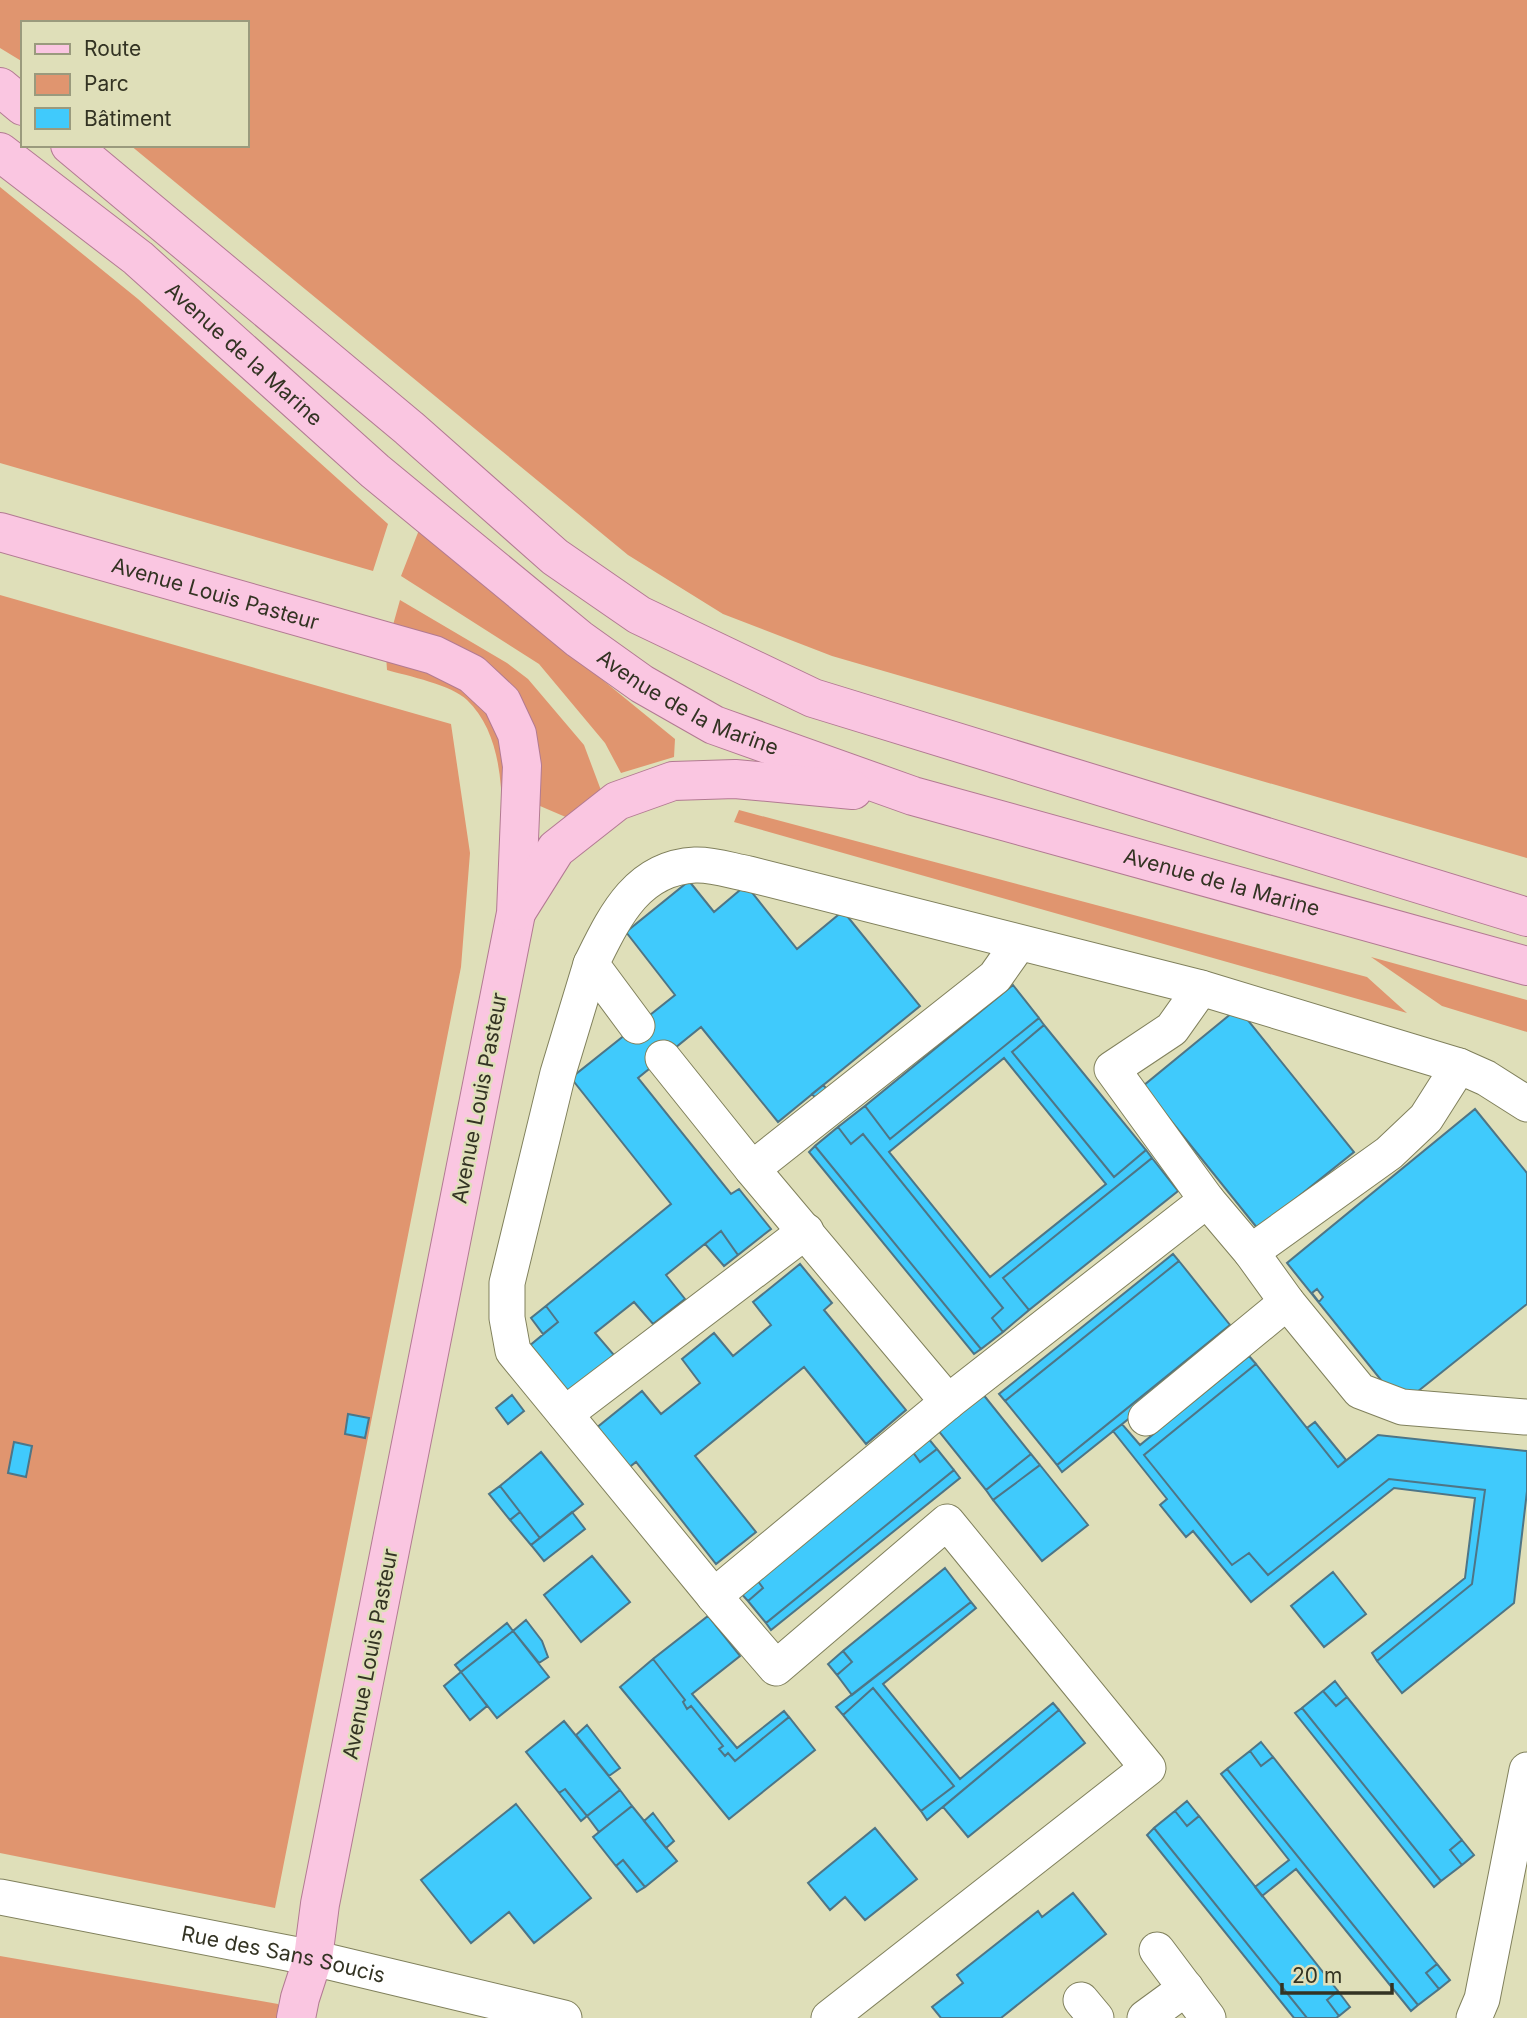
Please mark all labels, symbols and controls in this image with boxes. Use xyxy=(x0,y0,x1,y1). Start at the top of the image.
legend xyxy=(21,21,248,147)
text: Route xyxy=(84,36,141,61)
text: Parc xyxy=(84,71,129,96)
text: Bâtiment xyxy=(84,106,172,131)
street label: Avenue de la Marine xyxy=(161,277,328,430)
street label: Avenue Louis Pasteur xyxy=(109,552,322,634)
street label: Avenue de la Marine xyxy=(593,644,782,760)
street label: Avenue de la Marine xyxy=(1121,842,1323,921)
street label: Avenue Louis Pasteur xyxy=(446,990,512,1205)
street label: Avenue Louis Pasteur xyxy=(337,1546,403,1761)
street label: Rue des Sans Soucis xyxy=(179,1920,388,1987)
scale bar xyxy=(1282,1952,1392,1996)
text: 20 m xyxy=(1292,1963,1342,1988)

